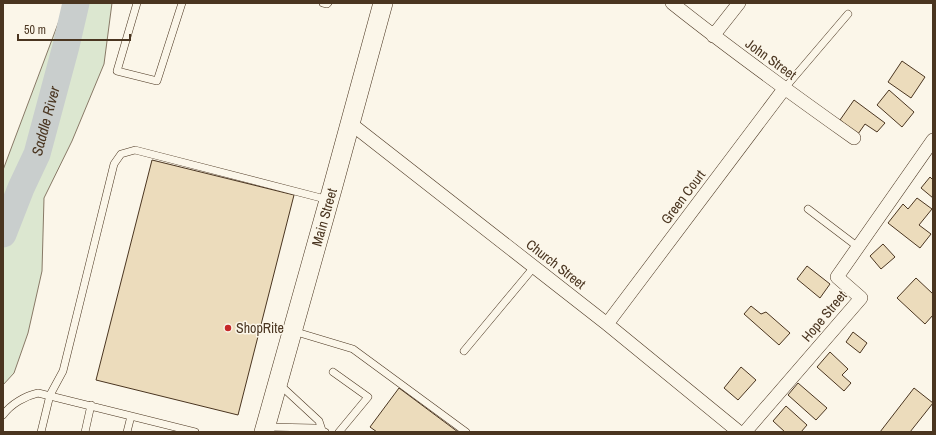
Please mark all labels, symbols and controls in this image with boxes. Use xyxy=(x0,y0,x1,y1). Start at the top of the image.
scale bar xyxy=(18,16,130,42)
text: 50 m xyxy=(24,22,46,38)
street label: John Street xyxy=(742,34,800,84)
water label: Saddle River xyxy=(26,83,65,158)
street label: Green Court xyxy=(657,166,709,228)
street label: Main Street xyxy=(308,186,341,248)
street label: Church Street xyxy=(523,235,589,293)
street label: Hope Street xyxy=(797,287,851,345)
place label: ShopRite xyxy=(236,319,284,337)
marker: ShopRite xyxy=(223,323,233,333)

